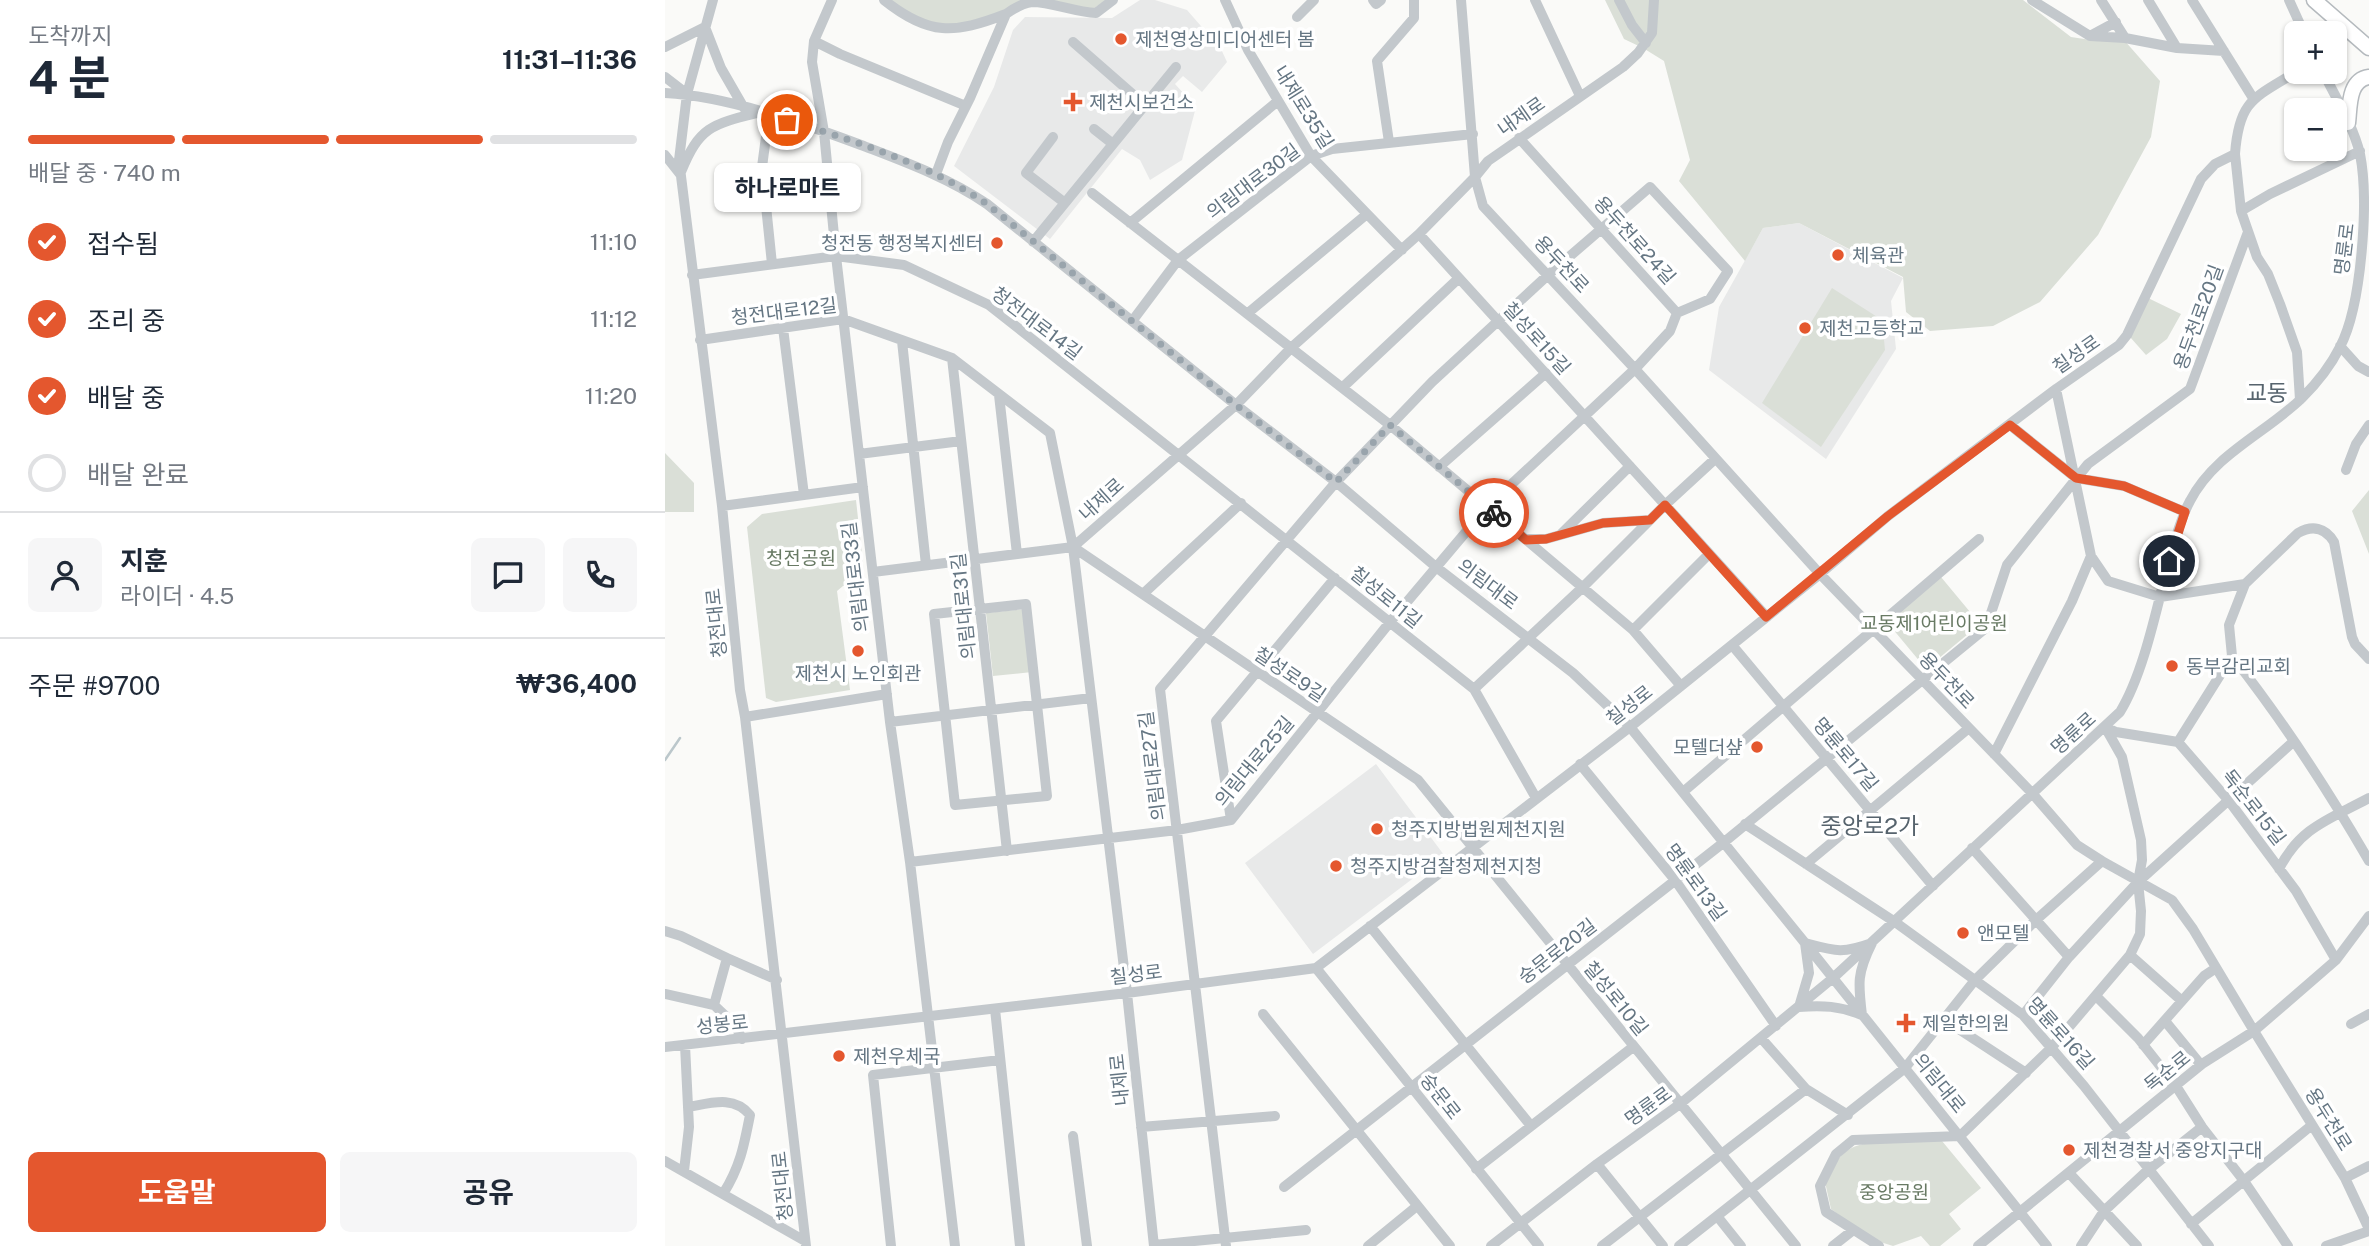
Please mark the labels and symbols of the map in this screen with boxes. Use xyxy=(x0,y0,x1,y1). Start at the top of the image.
place label: 제천영상미디어센터 봄 xyxy=(1135,28,1314,50)
marker: 제천영상미디어센터 봄 xyxy=(1113,31,1129,47)
street label: 내제로35길 xyxy=(1270,61,1338,153)
pin xyxy=(757,90,817,150)
place label: 제천시보건소 xyxy=(1089,91,1194,113)
marker: 제천시보건소 xyxy=(1063,92,1083,112)
street label: 내제로 xyxy=(1493,92,1549,140)
street label: 의림대로30길 xyxy=(1202,139,1304,223)
callout: 하나로마트 xyxy=(713,162,861,211)
street label: 용두천로24길 xyxy=(1590,192,1680,288)
street label: 명륜로 xyxy=(2330,222,2358,276)
street label: 용두천로 xyxy=(1530,231,1594,297)
place label: 청전동 행정복지센터 xyxy=(821,232,983,254)
marker: 청전동 행정복지센터 xyxy=(989,235,1005,251)
place label: 체육관 xyxy=(1852,244,1904,266)
marker: 체육관 xyxy=(1830,247,1846,263)
street label: 용두천로20길 xyxy=(2169,261,2227,373)
street label: 청전대로14길 xyxy=(988,282,1086,364)
street label: 청전대로12길 xyxy=(730,294,838,328)
street label: 칠성로15길 xyxy=(1499,297,1575,379)
place label: 제천고등학교 xyxy=(1819,317,1924,339)
marker: 제천고등학교 xyxy=(1797,320,1813,336)
street label: 칠성로 xyxy=(2048,330,2104,378)
district label: 교동 xyxy=(2246,379,2288,406)
street label: 내제로 xyxy=(1074,473,1128,525)
courier xyxy=(1459,478,1529,548)
street label: 의림대로33길 xyxy=(837,520,873,634)
pin xyxy=(2139,531,2199,591)
park label: 청전공원 xyxy=(766,547,836,569)
street label: 의림대로31길 xyxy=(946,552,980,660)
street label: 의림대로 xyxy=(1453,554,1523,614)
street label: 칠성로11길 xyxy=(1346,562,1426,632)
street label: 청전대로 xyxy=(701,587,731,659)
park label: 교동제1어린이공원 xyxy=(1860,612,2008,634)
street label: 칠성로9길 xyxy=(1250,642,1330,706)
marker: 제천시 노인회관 xyxy=(850,643,866,659)
street label: 용두천로 xyxy=(1915,647,1979,713)
place label: 동부감리교회 xyxy=(2186,655,2291,677)
marker: 동부감리교회 xyxy=(2164,658,2180,674)
place label: 제천시 노인회관 xyxy=(795,662,921,684)
street label: 칠성로 xyxy=(1602,680,1656,730)
street label: 명륜로 xyxy=(2046,707,2100,759)
street label: 의림대로27길 xyxy=(1134,710,1170,822)
street label: 의림대로25길 xyxy=(1210,711,1298,811)
street label: 명륜로17길 xyxy=(1809,713,1883,795)
place label: 모텔더샾 xyxy=(1673,736,1743,758)
marker: 모텔더샾 xyxy=(1749,739,1765,755)
street label: 독순로15길 xyxy=(2218,765,2290,849)
district label: 중앙로2가 xyxy=(1821,812,1919,839)
place label: 청주지방법원제천지원 xyxy=(1391,818,1566,840)
marker: 청주지방법원제천지원 xyxy=(1369,821,1385,837)
street label: 명륜로13길 xyxy=(1661,839,1731,925)
place label: 청주지방검찰청제천지청 xyxy=(1350,855,1542,877)
marker: 청주지방검찰청제천지청 xyxy=(1328,858,1344,874)
street label: 숭문로20길 xyxy=(1514,914,1600,988)
place label: 앤모텔 xyxy=(1977,922,2029,944)
marker: 앤모텔 xyxy=(1955,925,1971,941)
street label: 칠성로10길 xyxy=(1579,956,1653,1040)
street label: 칠성로 xyxy=(1109,960,1163,988)
street label: 명륜로16길 xyxy=(2023,992,2099,1074)
street label: 성봉로 xyxy=(695,1010,749,1038)
place label: 제일한의원 xyxy=(1922,1012,2009,1034)
marker: 제일한의원 xyxy=(1896,1013,1916,1033)
place label: 제천우체국 xyxy=(853,1045,940,1067)
street label: 독순로 xyxy=(2140,1046,2194,1096)
marker: 제천우체국 xyxy=(831,1048,847,1064)
street label: 의림대로 xyxy=(1909,1049,1971,1117)
street label: 내제로 xyxy=(1105,1053,1133,1107)
street label: 숭문로 xyxy=(1416,1069,1466,1123)
street label: 명륜로 xyxy=(1620,1082,1676,1130)
street label: 용두천로 xyxy=(2301,1084,2357,1154)
place label: 제천경찰서 중앙지구대 xyxy=(2083,1139,2262,1161)
marker: 제천경찰서 중앙지구대 xyxy=(2061,1142,2077,1158)
street label: 청전대로 xyxy=(767,1150,797,1222)
park label: 중앙공원 xyxy=(1859,1181,1929,1203)

